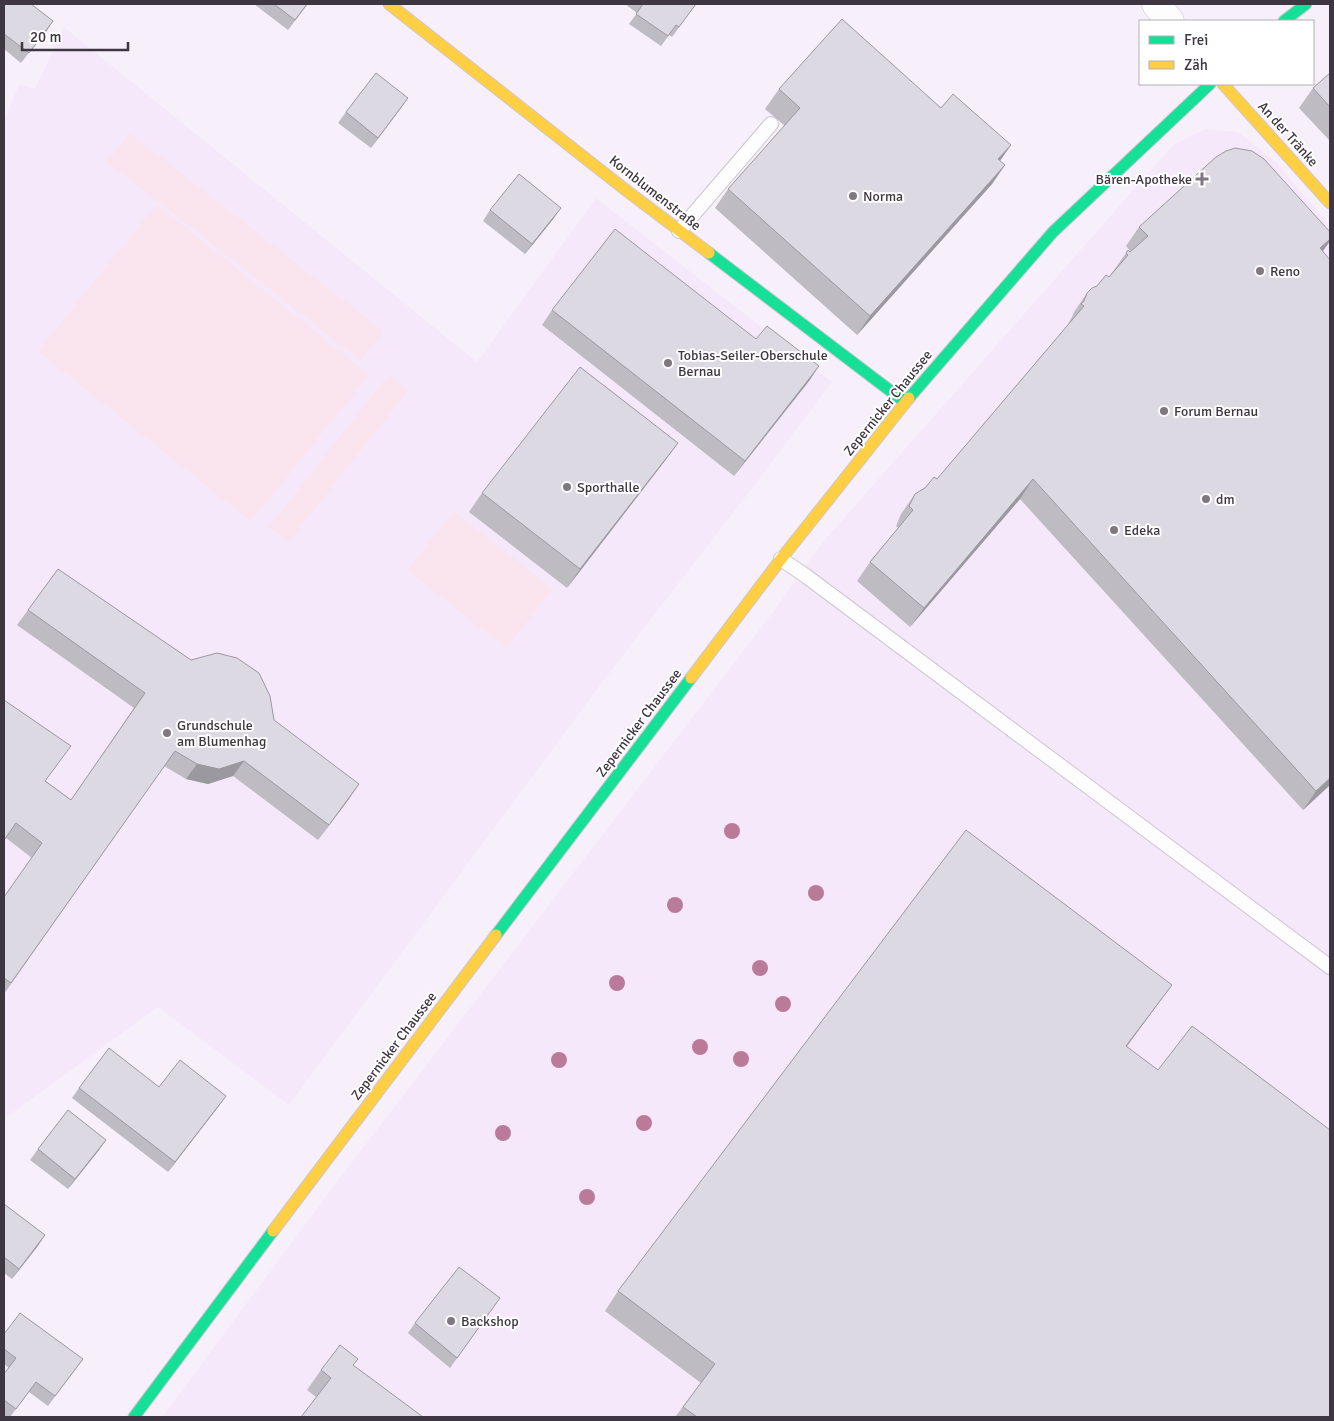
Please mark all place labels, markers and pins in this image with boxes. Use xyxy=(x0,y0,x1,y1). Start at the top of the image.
place label: Bären-Apotheke xyxy=(1096,171,1192,188)
marker: Bären-Apotheke xyxy=(1196,173,1208,185)
place label: Norma xyxy=(863,188,903,205)
marker: Norma xyxy=(847,190,859,202)
place label: Reno xyxy=(1270,263,1300,280)
marker: Reno xyxy=(1254,265,1266,277)
place label: Tobias-Seiler-Oberschule Bernau xyxy=(678,347,828,380)
marker: Tobias-Seiler-Oberschule Bernau xyxy=(662,357,674,369)
place label: Forum Bernau xyxy=(1174,403,1258,420)
marker: Forum Bernau xyxy=(1158,405,1170,417)
place label: Sporthalle xyxy=(577,479,639,496)
marker: Sporthalle xyxy=(561,481,573,493)
place label: dm xyxy=(1216,491,1235,508)
marker: dm xyxy=(1200,493,1212,505)
place label: Edeka xyxy=(1124,522,1160,539)
marker: Edeka xyxy=(1108,524,1120,536)
place label: Grundschule am Blumenhag xyxy=(177,717,266,750)
marker: Grundschule am Blumenhag xyxy=(161,727,173,739)
place label: Backshop xyxy=(461,1313,519,1330)
marker: Backshop xyxy=(445,1315,457,1327)

